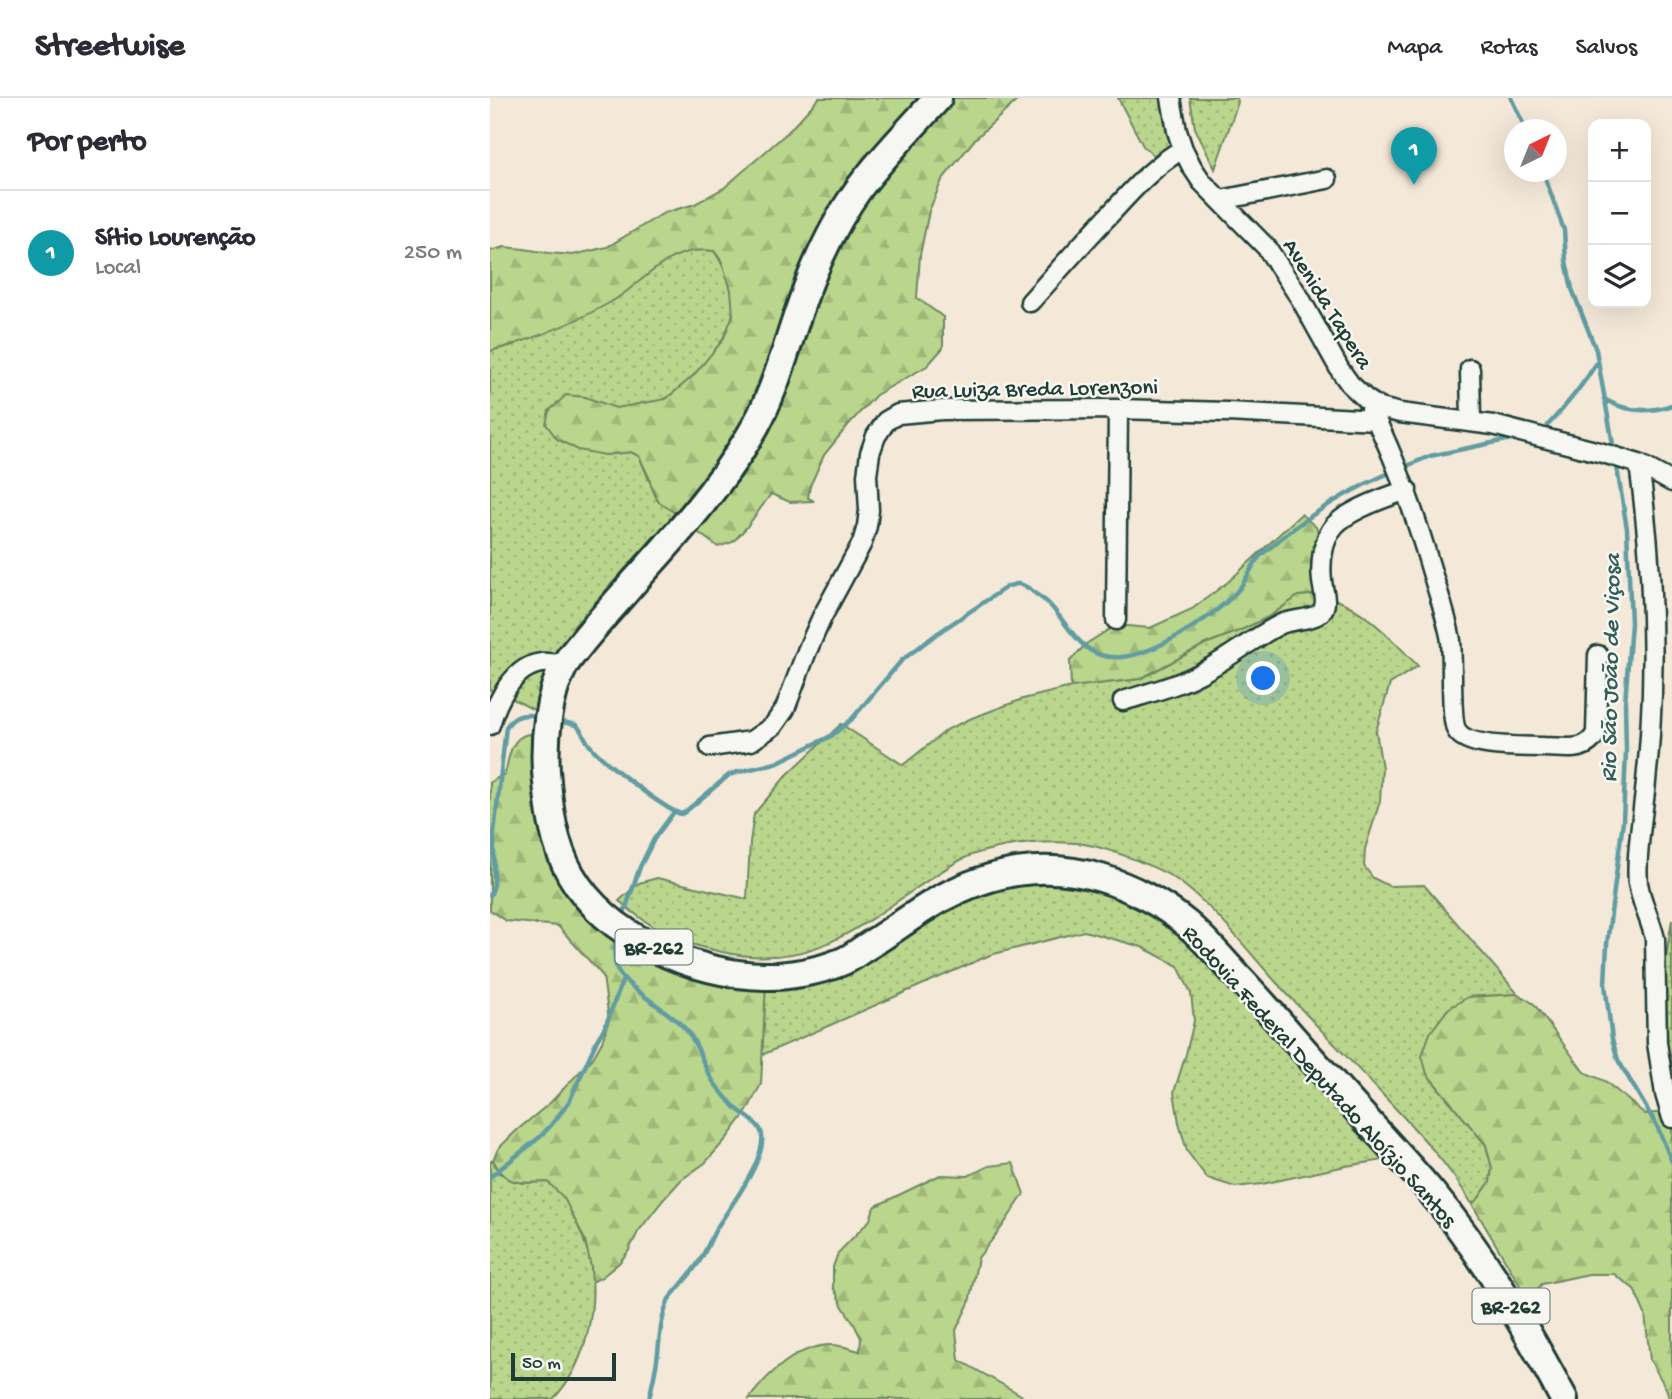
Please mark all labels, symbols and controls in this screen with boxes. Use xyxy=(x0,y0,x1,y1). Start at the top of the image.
text: Streetwise xyxy=(35,29,185,67)
text: Mapa xyxy=(1387,34,1442,63)
text: Rotas xyxy=(1480,34,1537,63)
text: Salvos xyxy=(1575,34,1637,63)
north arrow xyxy=(1504,119,1567,182)
map controls xyxy=(1588,119,1651,308)
button: + xyxy=(1588,119,1651,182)
text: Por perto xyxy=(28,126,147,161)
pin: 1 xyxy=(1391,127,1437,185)
button: − xyxy=(1588,182,1651,245)
text: Sítio Lourenção xyxy=(95,224,256,255)
street label: Avenida Tapera xyxy=(1275,235,1378,376)
text: 1 xyxy=(46,240,56,267)
text: 250 m xyxy=(404,240,462,267)
button: layers xyxy=(1588,245,1651,308)
text: Local xyxy=(95,255,141,282)
street label: Rua Luiza Breda Lorenzoni xyxy=(912,375,1158,406)
water label: Rio São João de Viçosa xyxy=(1596,552,1629,783)
your location xyxy=(1246,661,1280,695)
street label: Rodovia Federal Deputado Aloízio Santos xyxy=(1175,921,1462,1234)
road number: BR-262 xyxy=(615,930,692,964)
road number: BR-262 xyxy=(1472,1288,1550,1324)
scale bar xyxy=(511,1350,616,1382)
text: 50 m xyxy=(522,1353,561,1376)

